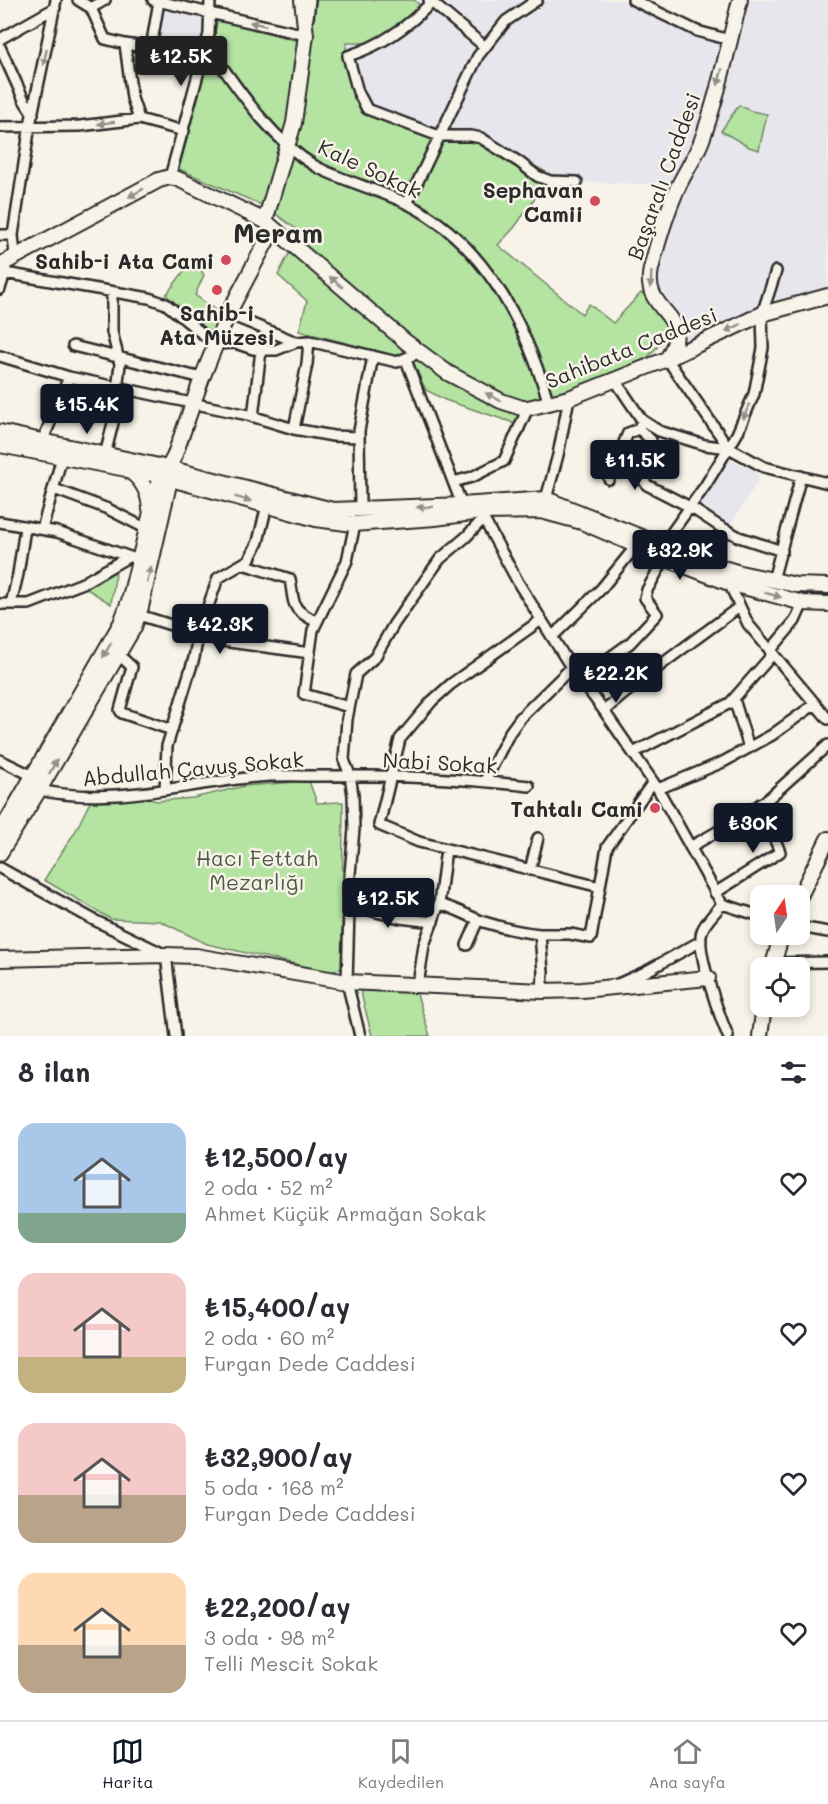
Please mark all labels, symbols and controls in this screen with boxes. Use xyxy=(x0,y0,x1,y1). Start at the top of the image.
one-way arrow xyxy=(248,19,267,28)
pin: ₺12.5K xyxy=(132,36,230,87)
text: ₺12.5K xyxy=(149,42,213,68)
one-way arrow xyxy=(39,48,49,67)
one-way arrow xyxy=(715,68,724,86)
street label: Başaralı Caddesi xyxy=(620,89,706,263)
one-way arrow xyxy=(96,119,115,128)
street label: Kale Sokak xyxy=(314,132,426,204)
place label: Sephavan Camii xyxy=(483,176,583,227)
one-way arrow xyxy=(127,188,144,198)
marker: Sephavan Camii xyxy=(588,194,602,208)
district label: Meram xyxy=(233,215,323,250)
place label: Sahib-i Ata Cami xyxy=(35,247,214,274)
marker: Sahib-i Ata Cami xyxy=(219,253,233,267)
one-way arrow xyxy=(646,271,655,290)
one-way arrow xyxy=(328,276,344,289)
marker: Sahib-i Ata Müzesi xyxy=(210,283,224,297)
place label: Sahib-i Ata Müzesi xyxy=(159,299,275,350)
street label: Sahibata Caddesi xyxy=(541,300,721,394)
one-way arrow xyxy=(724,323,741,332)
pin: ₺15.4K xyxy=(38,384,136,435)
text: ₺15.4K xyxy=(54,390,120,416)
one-way arrow xyxy=(484,392,501,402)
one-way arrow xyxy=(741,403,750,421)
pin: ₺11.5K xyxy=(586,440,684,491)
text: ₺11.5K xyxy=(604,446,666,472)
one-way arrow xyxy=(235,495,253,504)
one-way arrow xyxy=(415,502,434,511)
pin: ₺32.9K xyxy=(631,530,729,581)
text: ₺32.9K xyxy=(646,536,714,562)
one-way arrow xyxy=(144,566,154,584)
one-way arrow xyxy=(765,591,783,600)
pin: ₺42.3K xyxy=(171,604,269,655)
text: ₺42.3K xyxy=(186,610,254,636)
one-way arrow xyxy=(102,642,112,659)
pin: ₺22.2K xyxy=(567,653,665,704)
text: ₺22.2K xyxy=(583,659,649,685)
street label: Abdullah Çavuş Sokak xyxy=(81,745,305,791)
street label: Nabi Sokak xyxy=(382,746,498,778)
one-way arrow xyxy=(47,759,58,775)
place label: Tahtalı Cami xyxy=(510,795,643,822)
marker: Tahtalı Cami xyxy=(648,801,662,815)
pin: ₺30K xyxy=(717,803,789,854)
text: ₺30K xyxy=(728,809,778,835)
park label: Hacı Fettah Mezarlığı xyxy=(196,844,318,895)
pin: ₺12.5K xyxy=(339,878,437,929)
text: ₺12.5K xyxy=(356,884,420,910)
north arrow xyxy=(750,885,810,945)
map controls xyxy=(750,885,810,1017)
button: locate xyxy=(750,957,810,1017)
text: 8 ilan xyxy=(18,1055,90,1089)
icon: filters xyxy=(777,1056,810,1089)
text: ₺12,500/ay xyxy=(204,1140,348,1174)
icon: home xyxy=(66,1147,138,1219)
icon: heart xyxy=(777,1167,810,1200)
text: 2 oda · 52 m² xyxy=(204,1174,333,1200)
text: Ahmet Küçük Armağan Sokak xyxy=(204,1200,486,1226)
text: ₺15,400/ay xyxy=(204,1290,350,1324)
icon: home xyxy=(66,1297,138,1369)
icon: heart xyxy=(777,1317,810,1350)
text: 2 oda · 60 m² xyxy=(204,1324,334,1350)
text: Furgan Dede Caddesi xyxy=(204,1350,416,1376)
text: ₺32,900/ay xyxy=(204,1440,353,1474)
icon: home xyxy=(66,1447,138,1519)
icon: heart xyxy=(777,1467,810,1500)
text: 5 oda · 168 m² xyxy=(204,1474,344,1500)
text: Furgan Dede Caddesi xyxy=(204,1500,416,1526)
text: ₺22,200/ay xyxy=(204,1590,351,1624)
icon: home xyxy=(66,1597,138,1669)
icon: heart xyxy=(777,1617,810,1650)
text: 3 oda · 98 m² xyxy=(204,1624,334,1650)
text: Telli Mescit Sokak xyxy=(204,1650,378,1676)
tab: Harita xyxy=(102,1735,154,1792)
tab: Kaydedilen xyxy=(358,1735,444,1792)
tab: Ana sayfa xyxy=(648,1735,726,1792)

